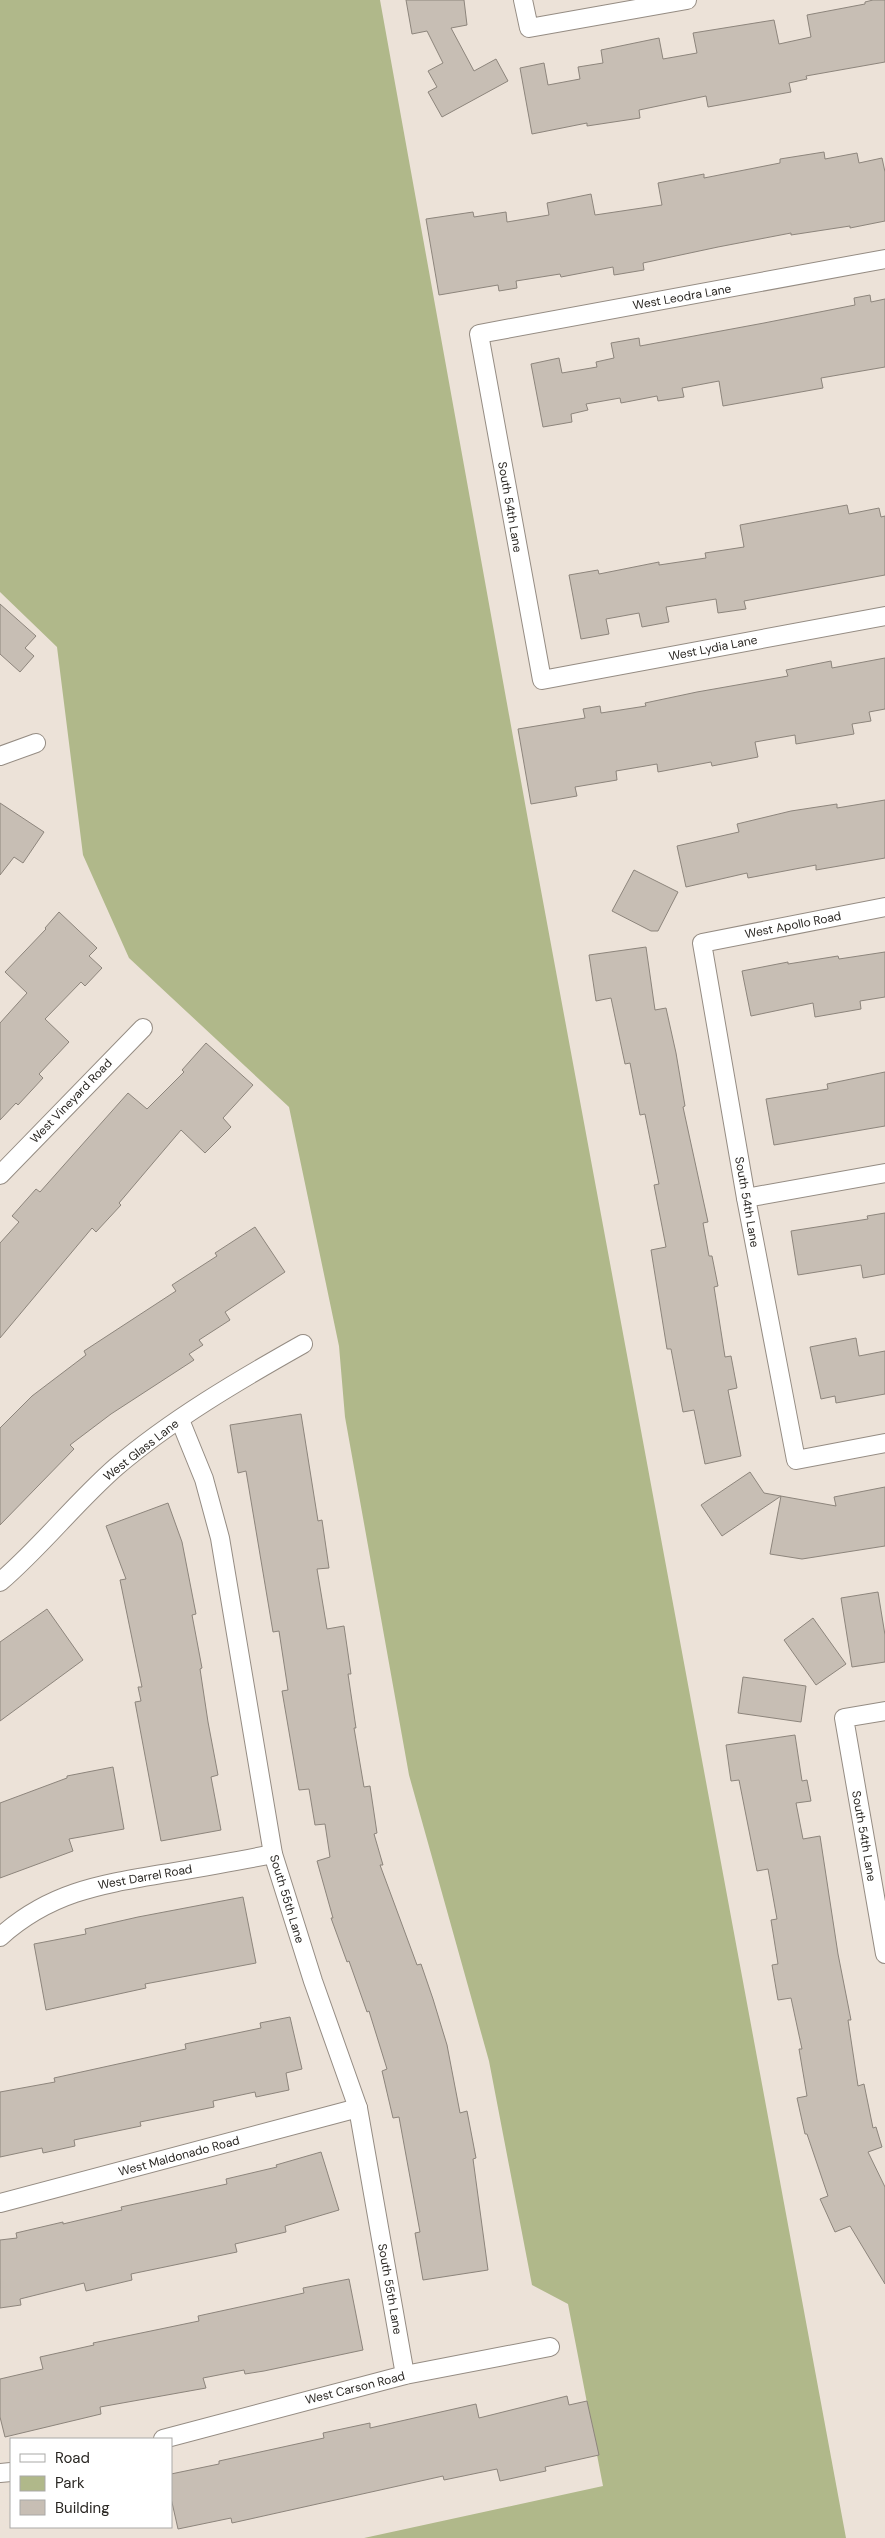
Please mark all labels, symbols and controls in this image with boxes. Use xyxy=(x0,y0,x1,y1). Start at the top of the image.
street label: West Leodra Lane xyxy=(632,280,733,314)
street label: South 54th Lane xyxy=(494,460,526,554)
street label: West Lydia Lane xyxy=(667,632,759,664)
street label: West Apollo Road xyxy=(744,908,842,942)
street label: West Vineyard Road xyxy=(27,1055,115,1147)
street label: South 54th Lane xyxy=(731,1155,763,1249)
street label: West Glass Lane xyxy=(100,1415,182,1484)
street label: South 54th Lane xyxy=(848,1789,880,1883)
street label: South 55th Lane xyxy=(266,1853,308,1945)
street label: West Darrel Road xyxy=(97,1861,193,1893)
street label: West Maldonado Road xyxy=(117,2132,241,2180)
street label: South 55th Lane xyxy=(374,2242,406,2336)
street label: West Carson Road xyxy=(303,2368,407,2408)
legend xyxy=(10,2438,172,2528)
text: Road xyxy=(55,2448,90,2468)
text: Park xyxy=(55,2473,85,2493)
text: Building xyxy=(55,2498,110,2518)

